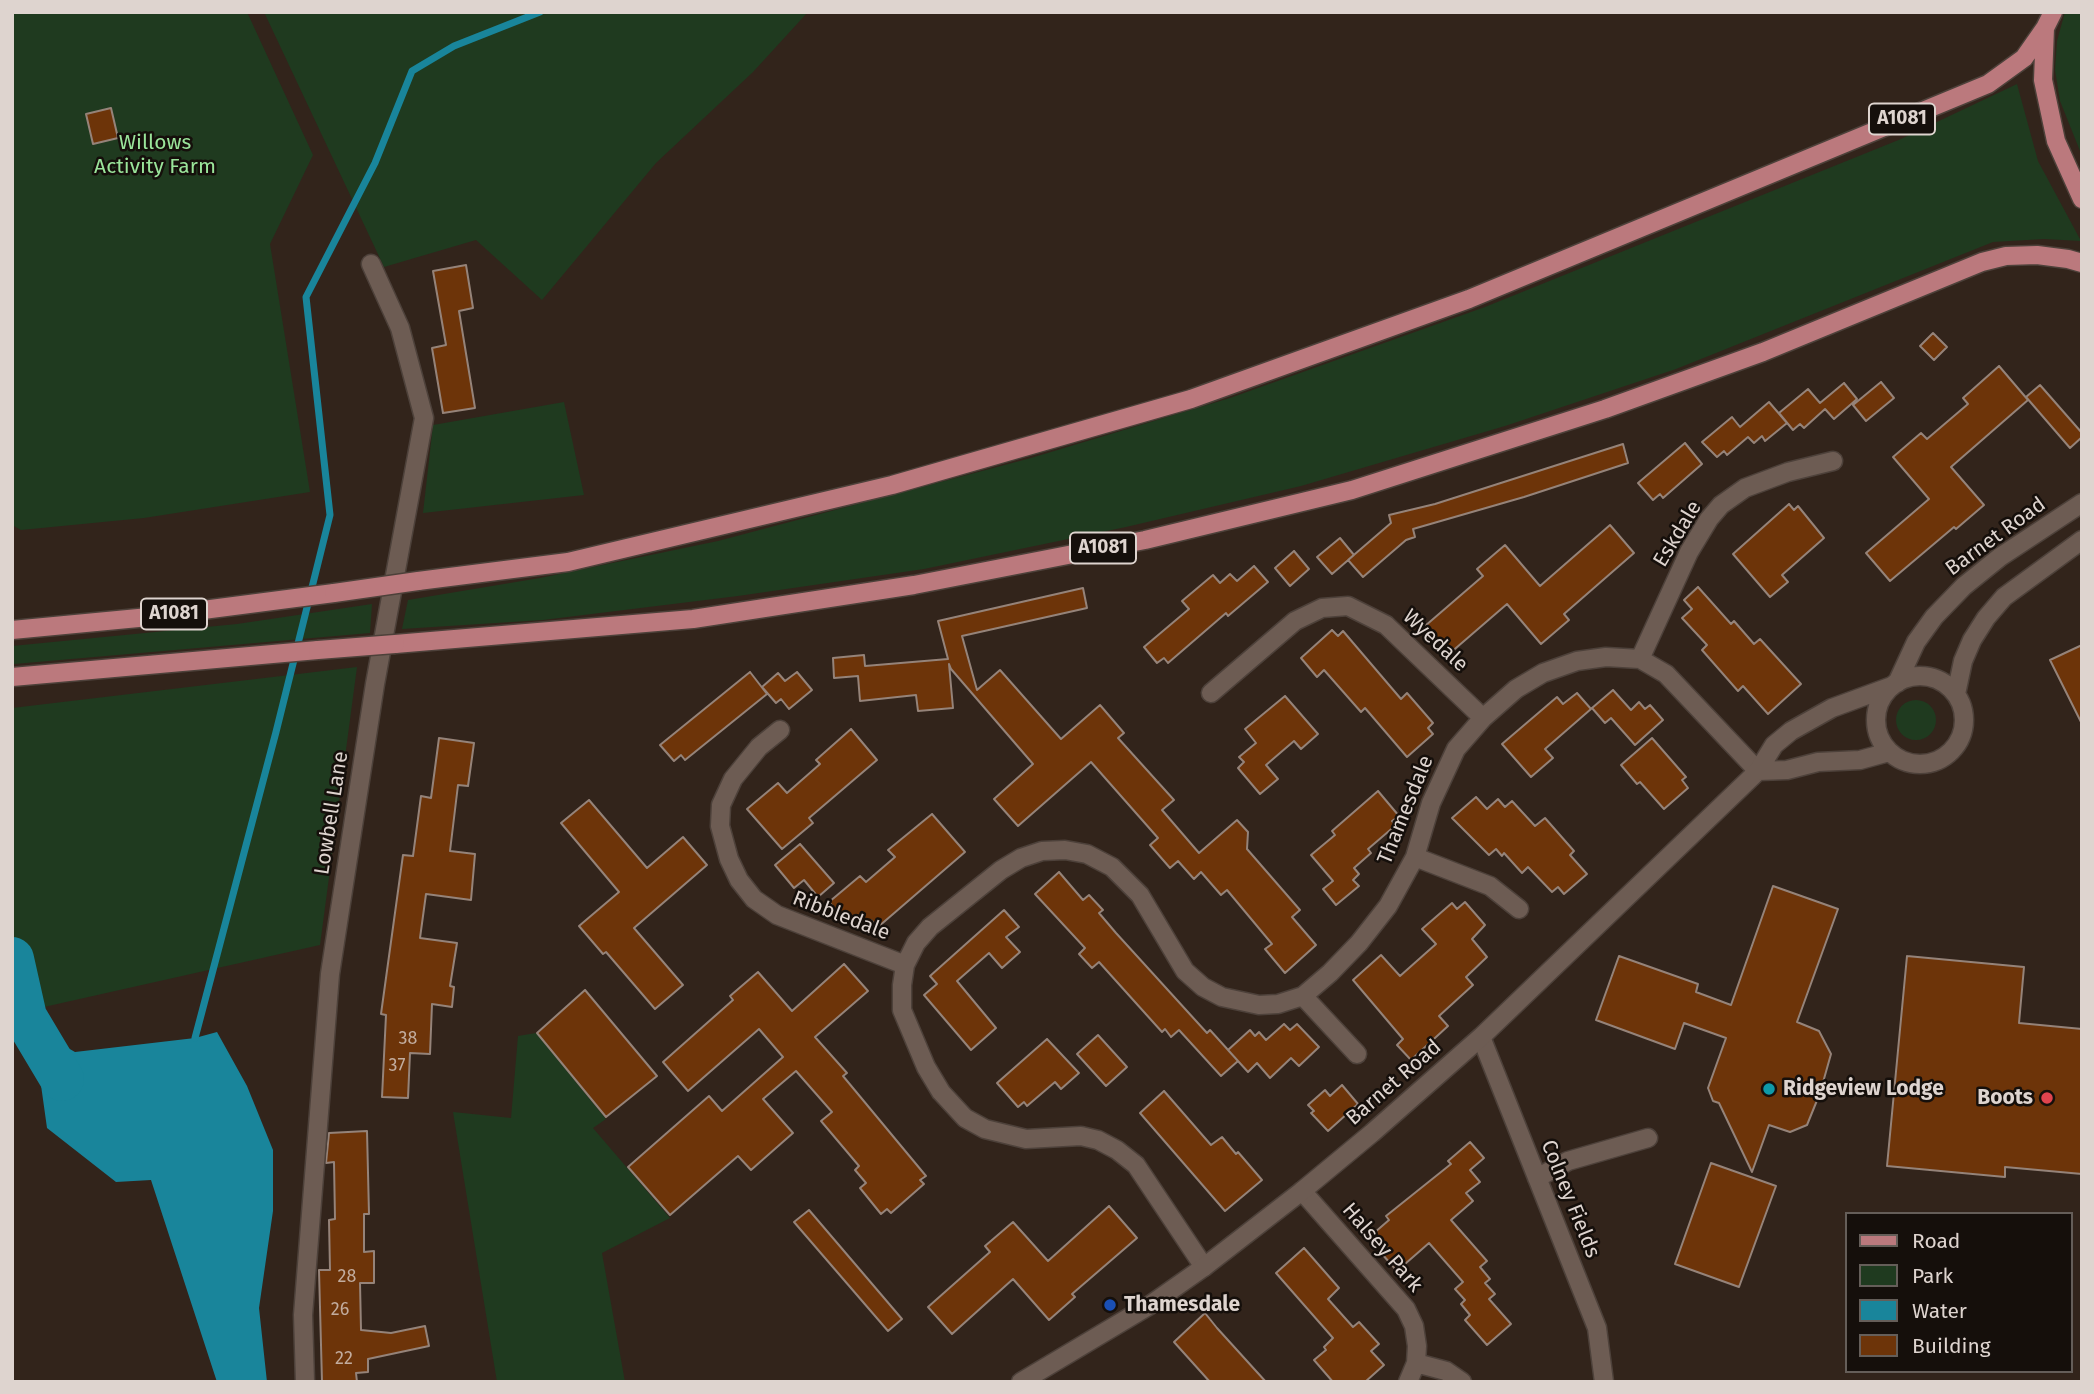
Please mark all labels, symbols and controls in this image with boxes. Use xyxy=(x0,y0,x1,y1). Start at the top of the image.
road number: A1081 xyxy=(1869,104,1935,134)
park label: Willows Activity Farm xyxy=(94,130,216,180)
street label: Barnet Road xyxy=(1941,492,2051,582)
street label: Eskdale xyxy=(1648,496,1708,572)
road number: A1081 xyxy=(1070,533,1136,564)
road number: A1081 xyxy=(141,598,207,629)
street label: Wyedale xyxy=(1397,604,1473,678)
street label: Lowbell Lane xyxy=(310,750,354,876)
street label: Thamesdale xyxy=(1373,752,1439,868)
street label: Ribbledale xyxy=(789,886,893,946)
house number: 38 xyxy=(399,1028,417,1050)
street label: Barnet Road xyxy=(1341,1035,1447,1131)
house number: 37 xyxy=(389,1055,405,1077)
place label: Ridgeview Lodge xyxy=(1783,1076,1944,1102)
marker: Ridgeview Lodge xyxy=(1761,1081,1777,1097)
place label: Boots xyxy=(1977,1085,2033,1111)
marker: Boots xyxy=(2039,1090,2055,1106)
street label: Colney Fields xyxy=(1535,1136,1605,1262)
street label: Halsey Park xyxy=(1336,1198,1428,1298)
legend xyxy=(1846,1212,2073,1373)
text: Road xyxy=(1912,1228,1960,1254)
text: Park xyxy=(1912,1263,1953,1289)
house number: 28 xyxy=(338,1266,356,1288)
place label: Thamesdale xyxy=(1124,1292,1240,1318)
marker: Thamesdale xyxy=(1102,1297,1118,1313)
text: Water xyxy=(1912,1298,1967,1324)
house number: 26 xyxy=(331,1299,349,1321)
text: Building xyxy=(1912,1333,1991,1359)
house number: 22 xyxy=(335,1348,353,1370)

